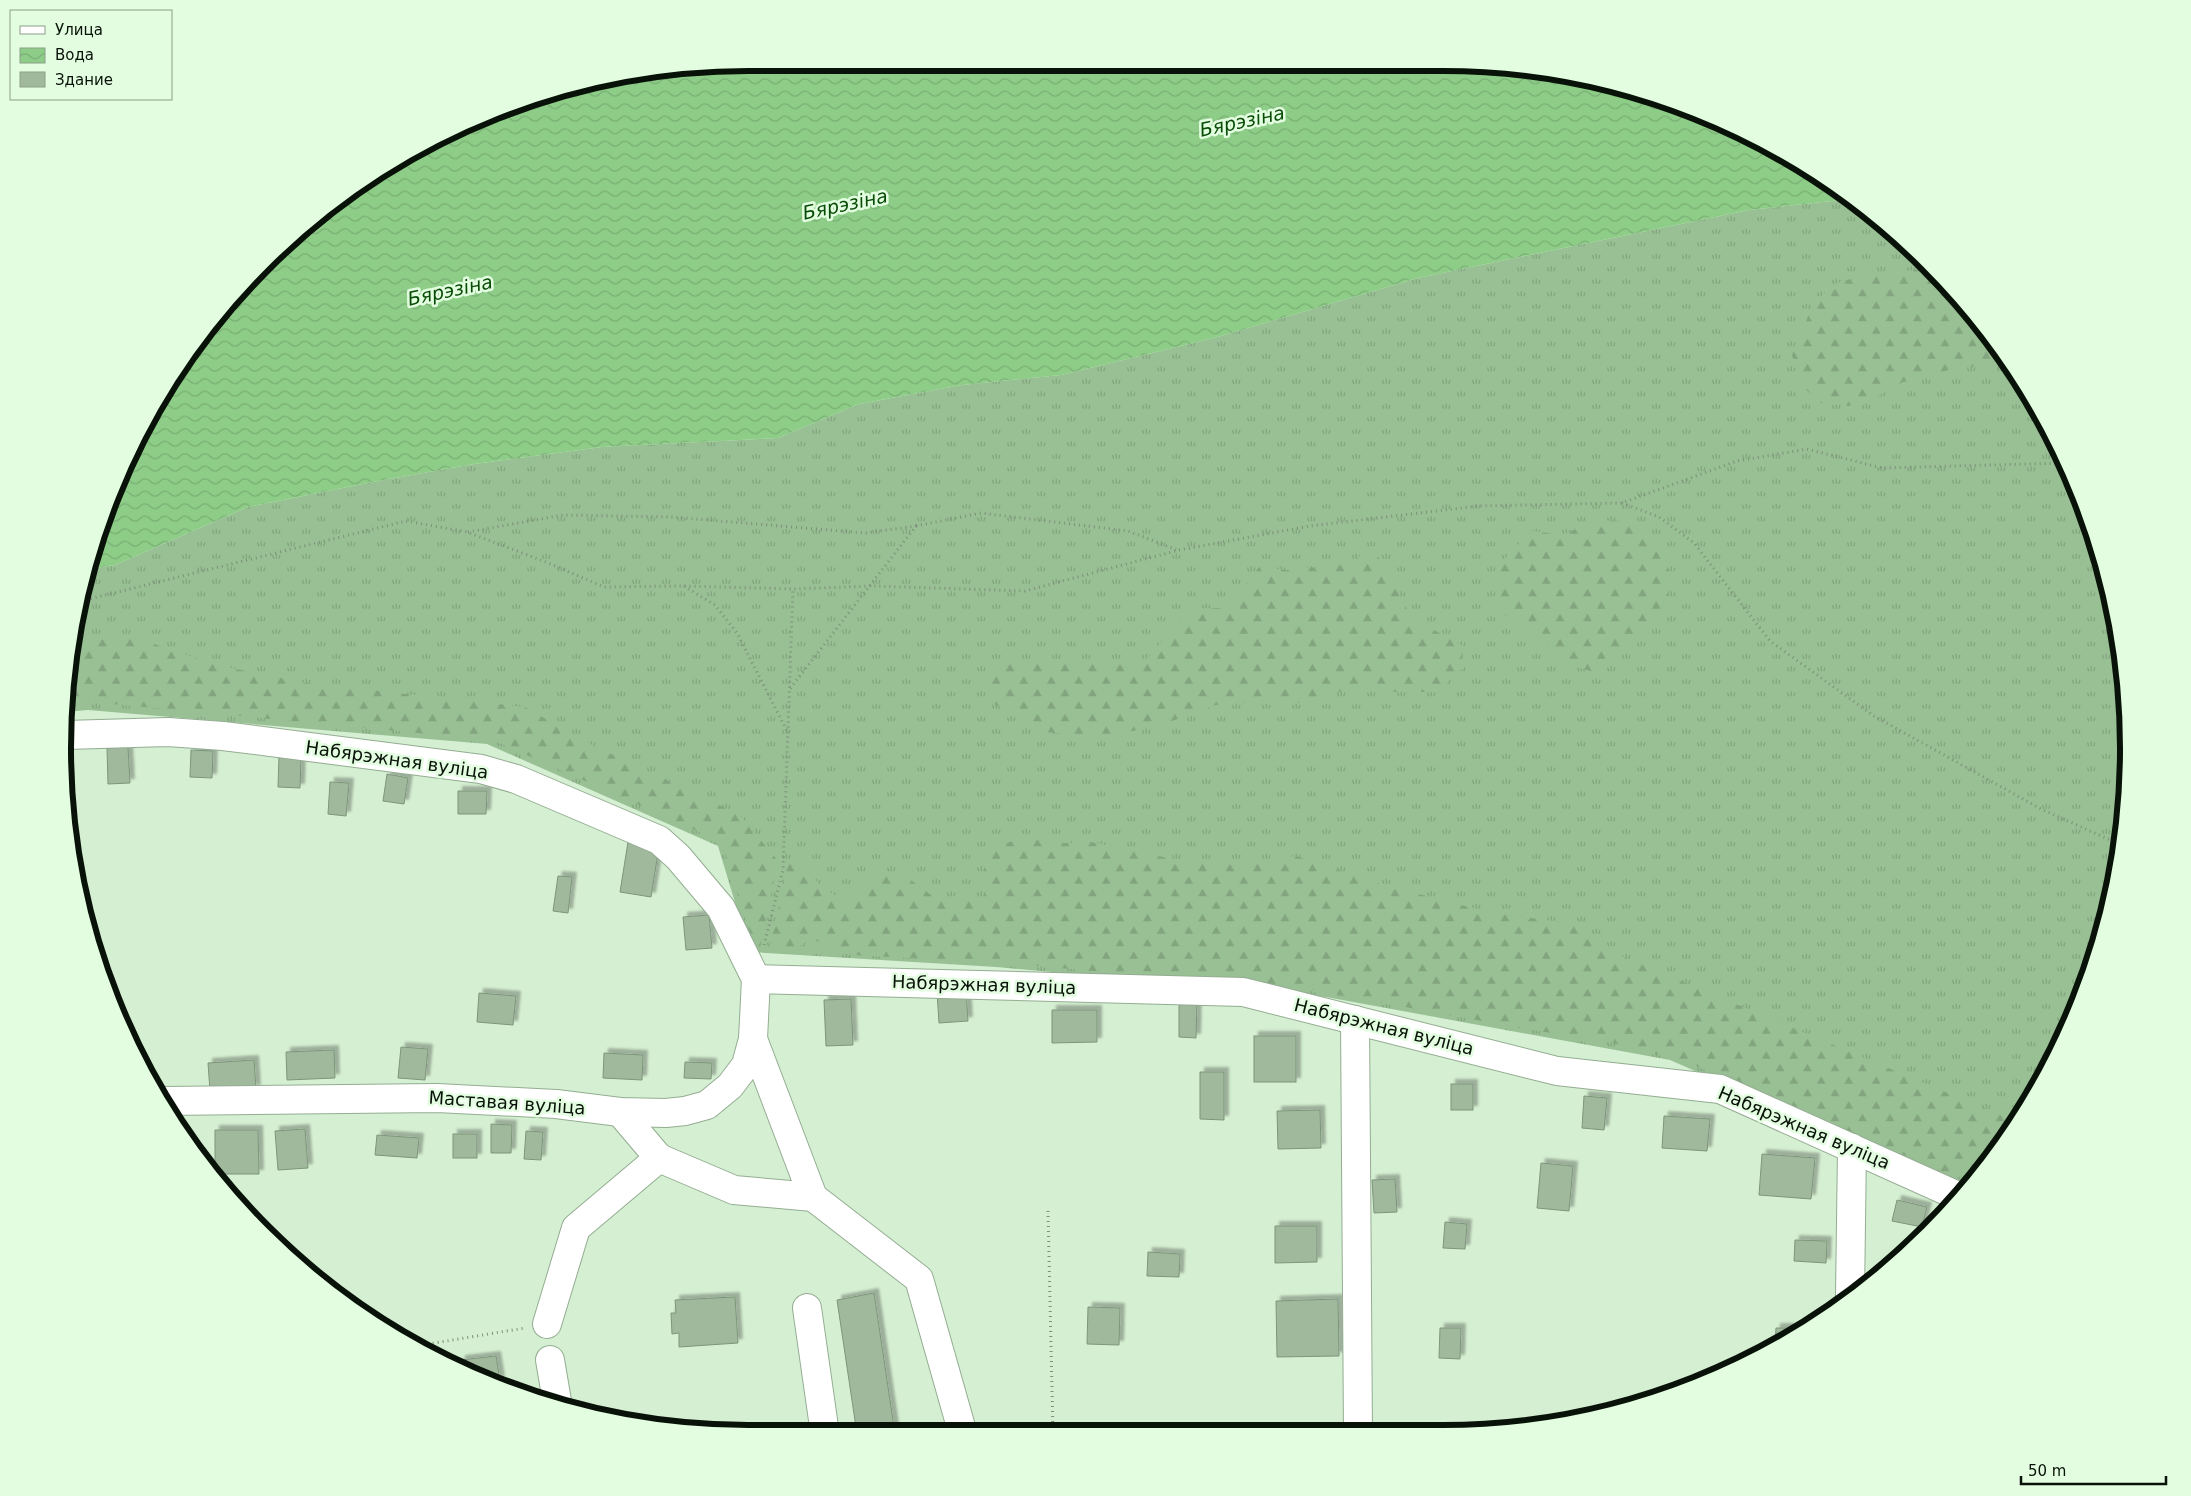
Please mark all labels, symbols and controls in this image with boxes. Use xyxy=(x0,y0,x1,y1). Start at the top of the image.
legend xyxy=(10,10,172,100)
text: Улица xyxy=(55,21,103,39)
text: Вода xyxy=(55,46,94,64)
text: Здание xyxy=(55,71,113,89)
water label: Бярэзіна xyxy=(1197,101,1287,141)
water label: Бярэзіна xyxy=(800,184,890,224)
water label: Бярэзіна xyxy=(405,270,495,310)
street label: Набярэжная вуліца xyxy=(304,736,490,783)
street label: Набярэжная вуліца xyxy=(891,971,1077,998)
street label: Набярэжная вуліца xyxy=(1292,994,1476,1059)
street label: Набярэжная вуліца xyxy=(1715,1082,1893,1173)
street label: Маставая вуліца xyxy=(428,1087,586,1118)
scale bar xyxy=(2021,1454,2166,1486)
text: 50 m xyxy=(2028,1462,2066,1480)

